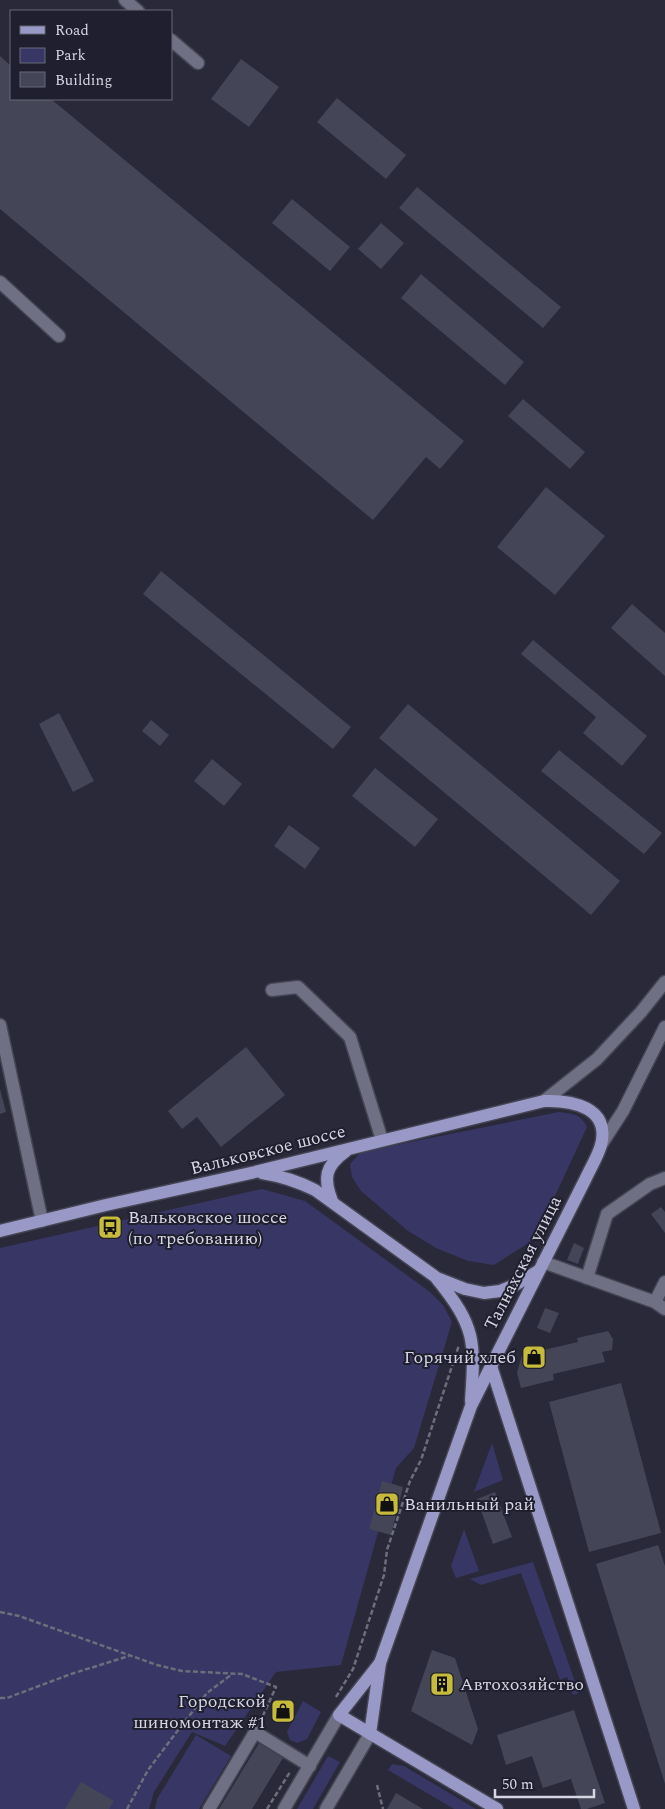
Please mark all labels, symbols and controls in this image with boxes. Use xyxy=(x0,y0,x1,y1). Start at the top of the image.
legend xyxy=(10,10,172,100)
text: Road xyxy=(55,19,89,42)
text: Park xyxy=(55,44,86,67)
text: Building xyxy=(55,69,112,92)
street label: Вальковское шоссе xyxy=(187,1118,349,1182)
street label: Талнахская улица xyxy=(477,1191,569,1335)
place label: Вальковское шоссе (по требованию) xyxy=(128,1204,287,1252)
bus stop icon: Вальковское шоссе (по требованию) xyxy=(97,1214,123,1240)
place label: Горячий хлеб xyxy=(404,1344,516,1371)
shop icon: Горячий хлеб xyxy=(521,1344,547,1370)
shop icon: Ванильный рай xyxy=(374,1491,400,1517)
place label: Ванильный рай xyxy=(404,1491,534,1518)
building icon: Автохозяйство xyxy=(429,1671,455,1697)
place label: Автохозяйство xyxy=(460,1671,584,1698)
place label: Городской шиномонтаж #1 xyxy=(133,1688,266,1736)
shop icon: Городской шиномонтаж #1 xyxy=(270,1698,296,1724)
scale bar xyxy=(495,1766,594,1798)
text: 50 m xyxy=(502,1773,534,1796)

